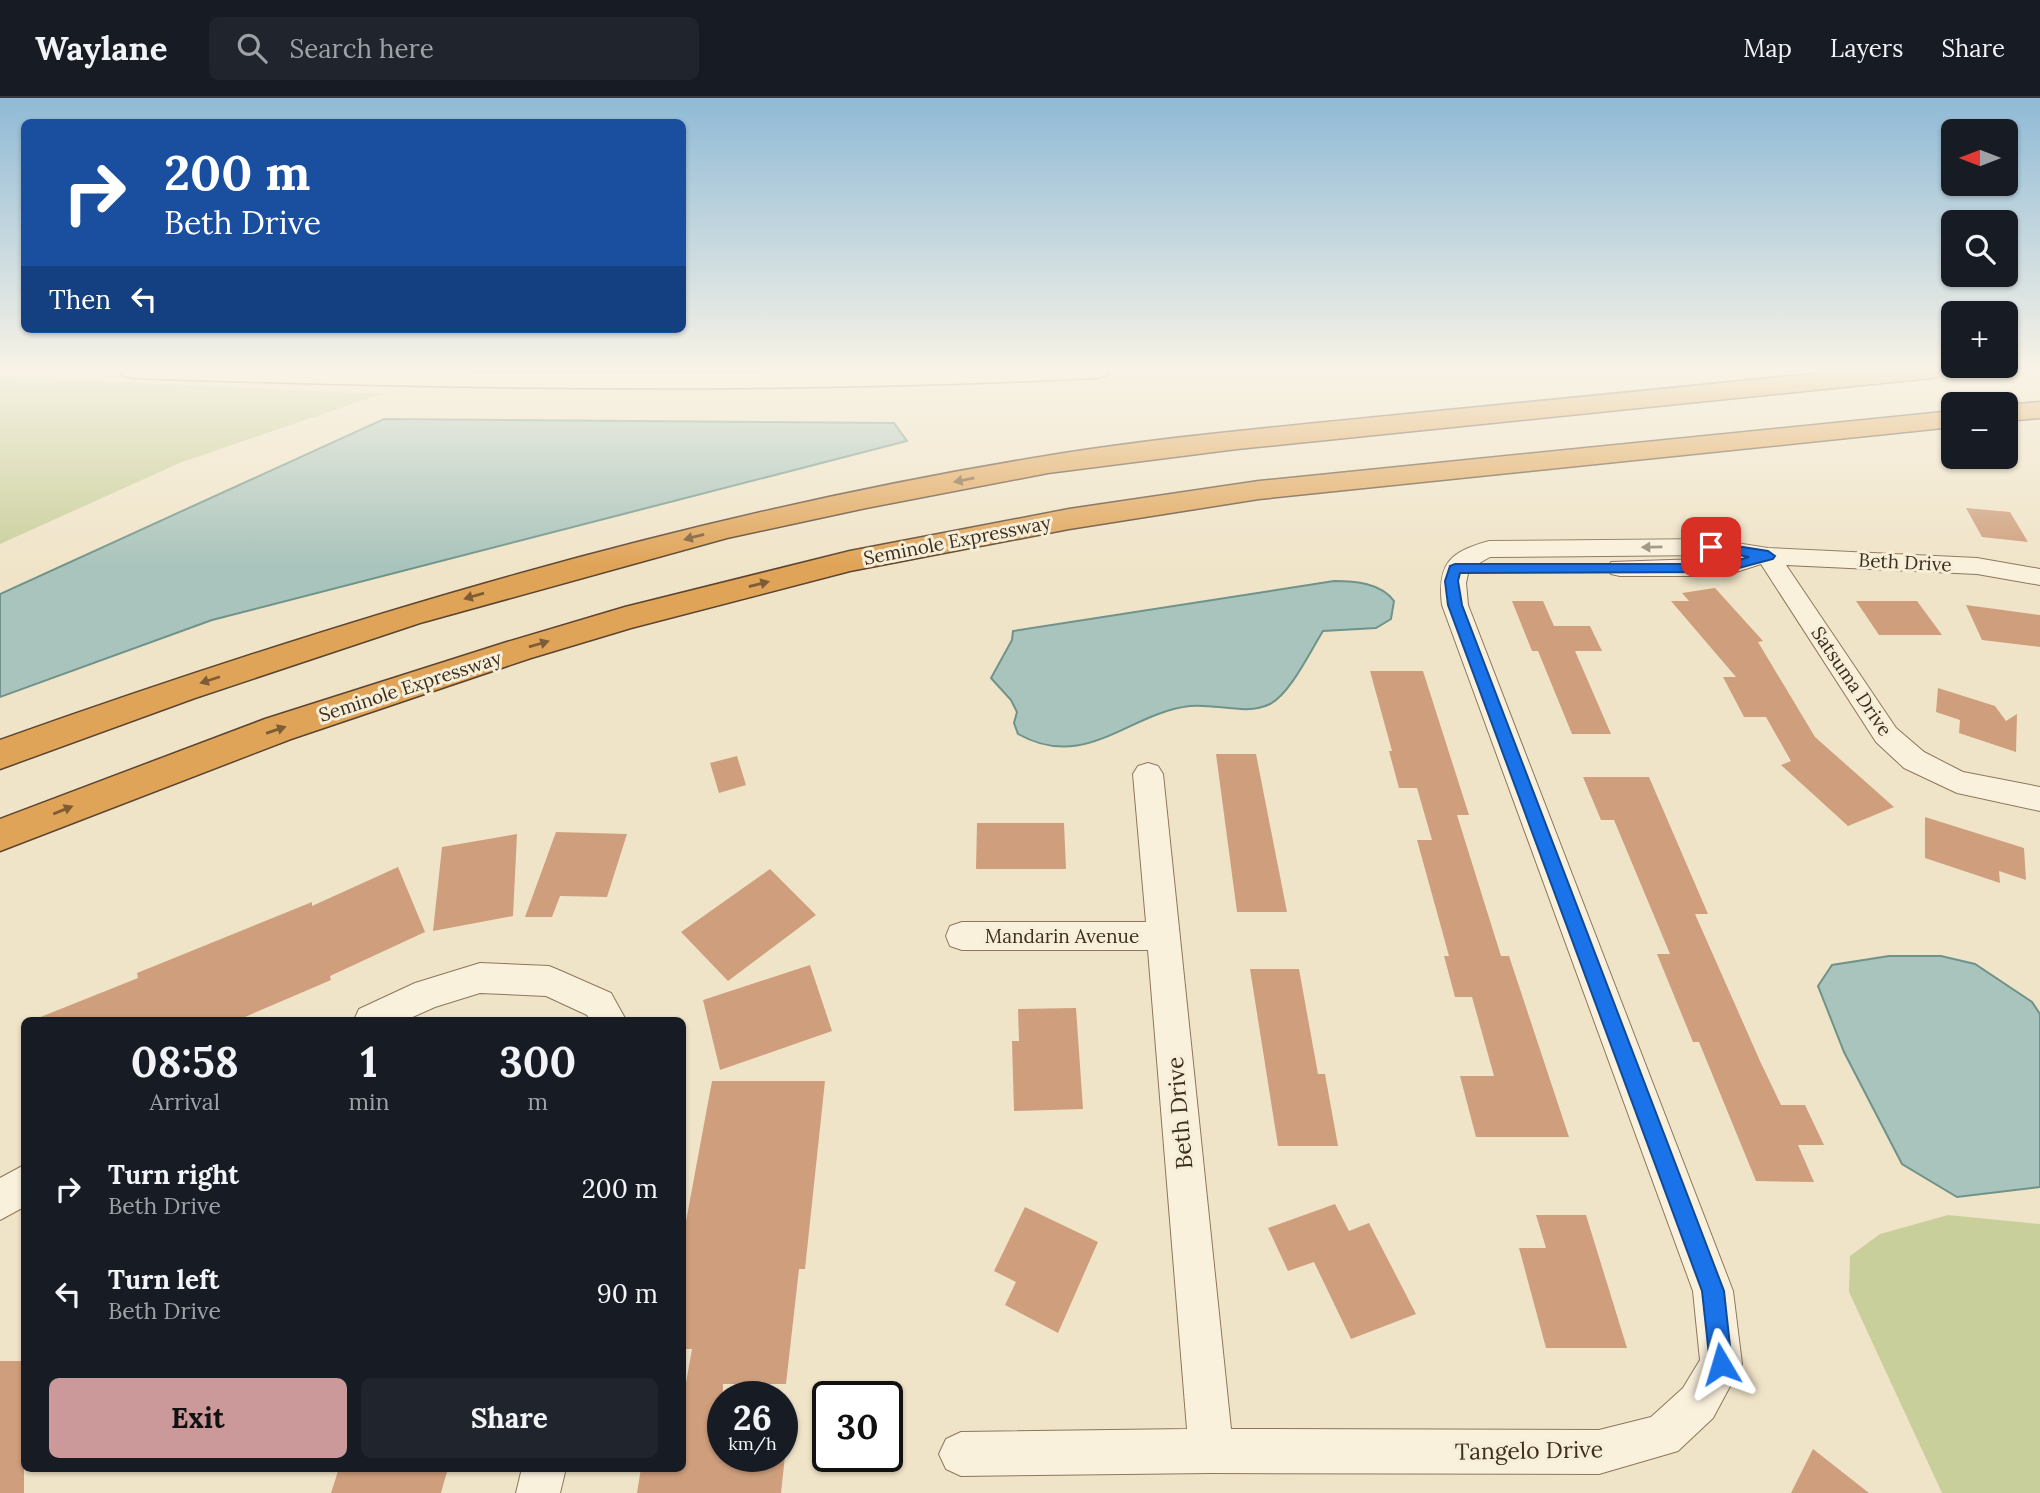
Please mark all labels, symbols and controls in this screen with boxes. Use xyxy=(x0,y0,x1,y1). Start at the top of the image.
search box xyxy=(209,17,699,80)
text: Waylane xyxy=(35,27,167,69)
icon: search xyxy=(233,29,271,67)
text: Search here xyxy=(289,32,434,65)
text: Map xyxy=(1743,33,1792,64)
text: Layers xyxy=(1830,33,1903,64)
text: Share xyxy=(1941,33,2005,64)
north arrow xyxy=(1941,119,2018,196)
map controls xyxy=(1941,119,2018,469)
text: 200 m xyxy=(164,141,310,203)
icon: right xyxy=(49,147,140,238)
text: Beth Drive xyxy=(164,202,321,243)
button: search xyxy=(1941,210,2018,287)
icon: left xyxy=(125,280,163,318)
text: Then xyxy=(49,283,111,316)
button: + xyxy=(1941,301,2018,378)
button: − xyxy=(1941,392,2018,469)
one-way arrow xyxy=(953,475,975,486)
street label: Seminole Expressway xyxy=(861,510,1053,570)
pin xyxy=(1681,517,1741,577)
icon: arrive xyxy=(1692,528,1730,566)
one-way arrow xyxy=(682,532,704,543)
one-way arrow xyxy=(1640,541,1662,553)
street label: Beth Drive xyxy=(1858,548,1952,576)
one-way arrow xyxy=(748,578,770,589)
one-way arrow xyxy=(463,591,485,602)
street label: Satsuma Drive xyxy=(1806,622,1898,740)
one-way arrow xyxy=(529,638,550,648)
street label: Seminole Expressway xyxy=(316,645,504,727)
one-way arrow xyxy=(200,675,221,685)
one-way arrow xyxy=(266,724,287,735)
one-way arrow xyxy=(53,804,74,815)
street label: Mandarin Avenue xyxy=(985,924,1139,948)
text: 08:58 xyxy=(131,1035,239,1089)
text: 1 xyxy=(360,1035,378,1089)
text: 300 xyxy=(499,1035,576,1089)
street label: Beth Drive xyxy=(1160,1056,1198,1170)
text: Arrival xyxy=(150,1087,220,1116)
text: min xyxy=(348,1087,389,1116)
text: m xyxy=(527,1087,548,1116)
text: Turn right xyxy=(108,1158,239,1191)
icon: right xyxy=(49,1170,87,1208)
text: 200 m xyxy=(582,1172,658,1205)
text: Beth Drive xyxy=(108,1191,221,1220)
text: Turn left xyxy=(108,1263,219,1296)
icon: left xyxy=(49,1275,87,1313)
text: 90 m xyxy=(597,1277,658,1310)
text: Beth Drive xyxy=(108,1296,221,1325)
position arrow xyxy=(1684,1327,1758,1401)
button: Exit xyxy=(49,1378,347,1458)
button: Share xyxy=(361,1378,658,1458)
speed limit sign: 30 xyxy=(812,1381,903,1472)
text: 26 xyxy=(733,1395,772,1440)
text: km/h xyxy=(728,1432,777,1455)
street label: Tangelo Drive xyxy=(1455,1434,1603,1466)

